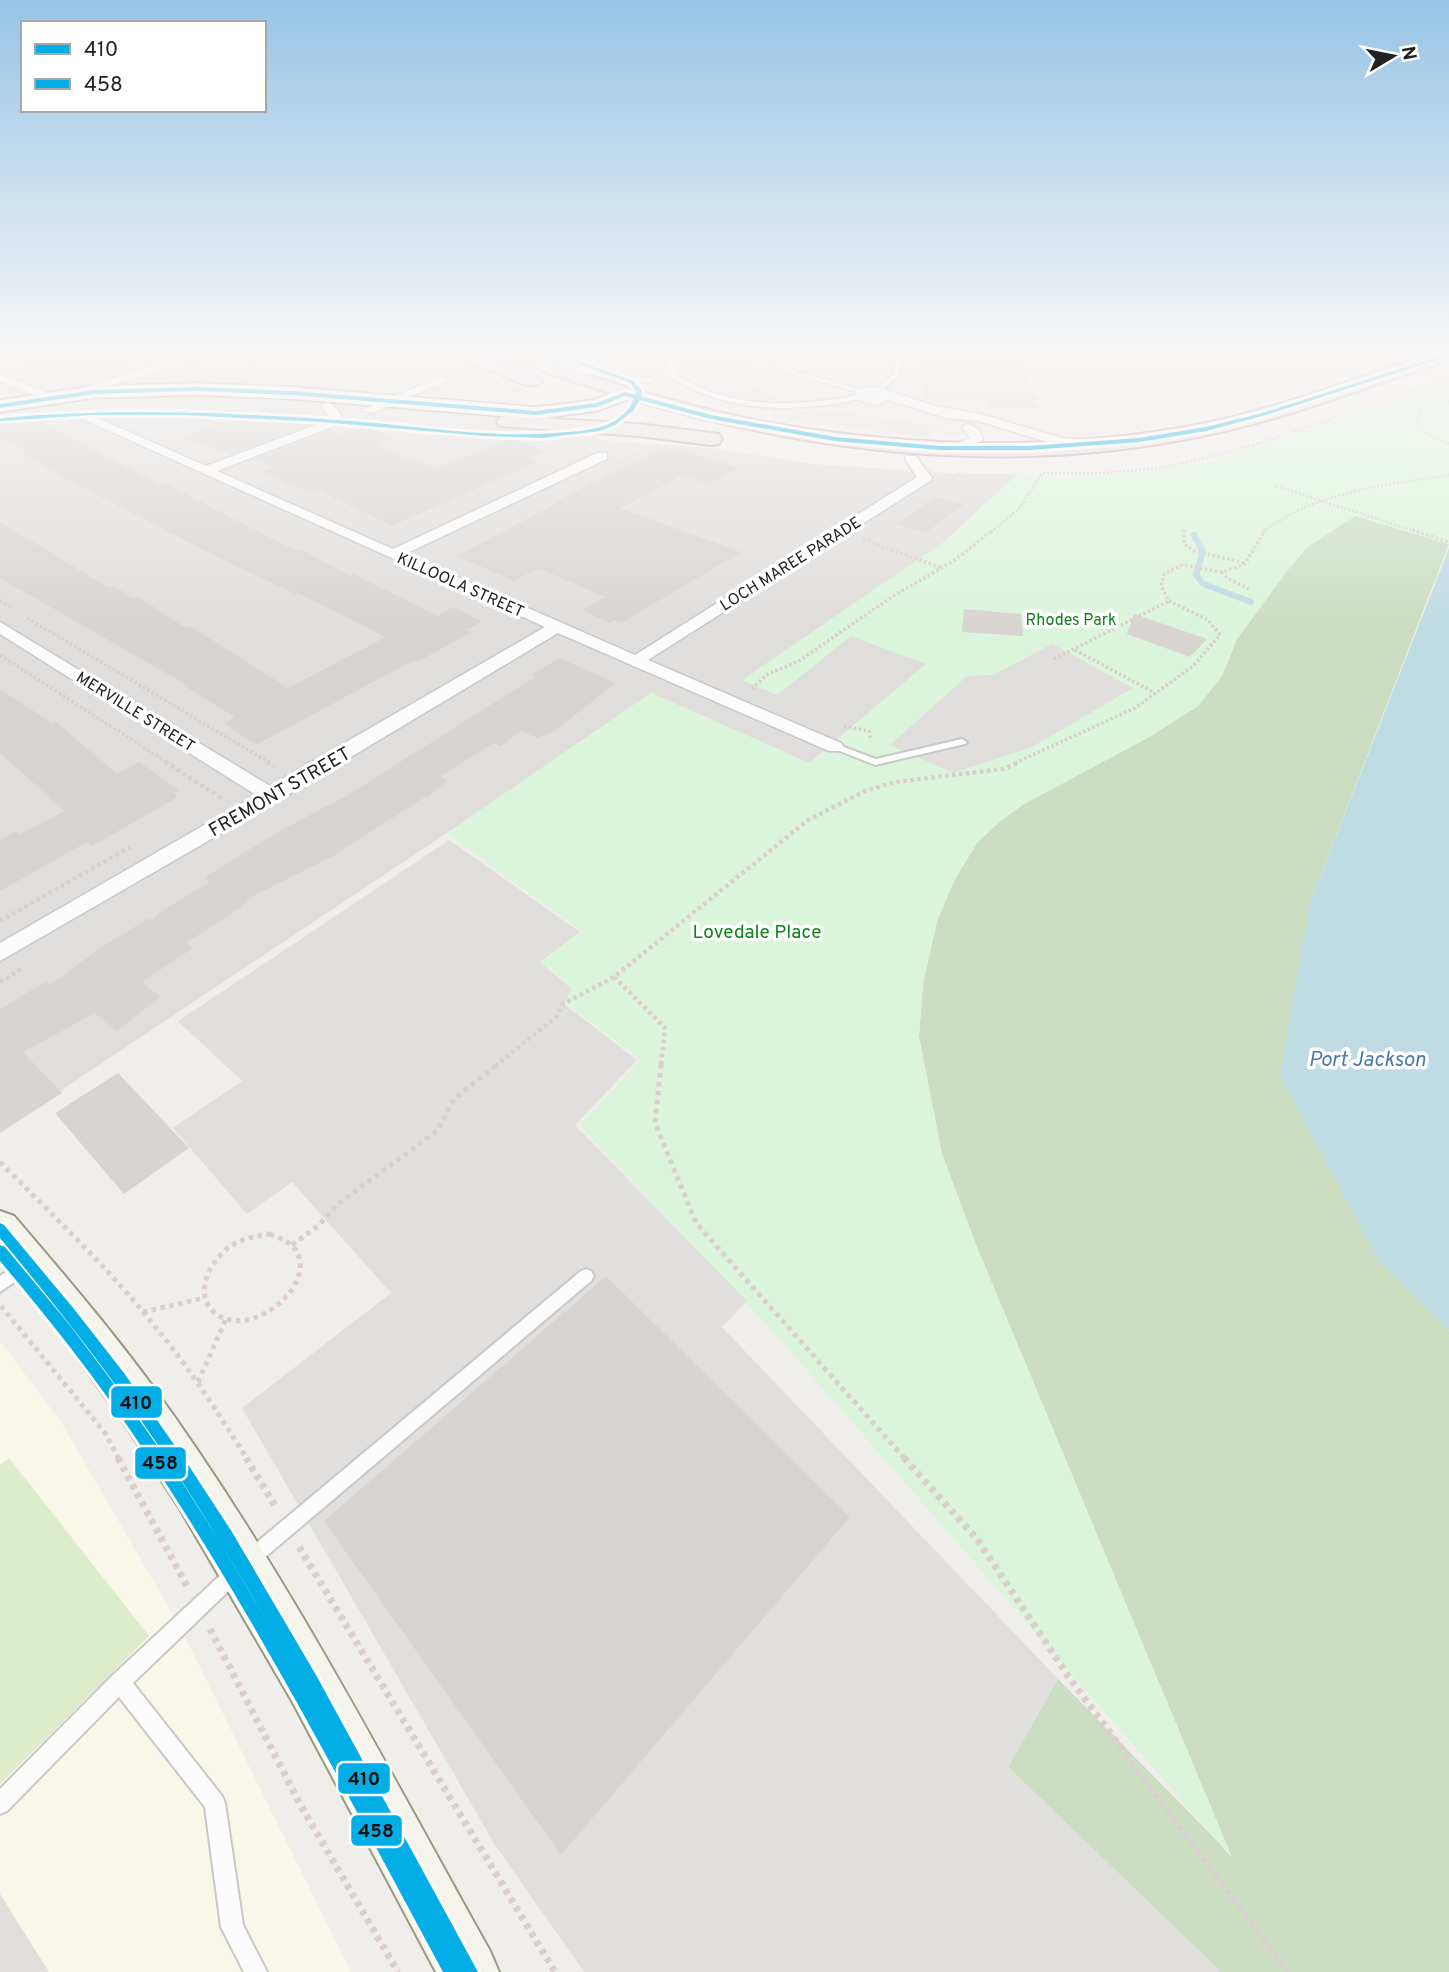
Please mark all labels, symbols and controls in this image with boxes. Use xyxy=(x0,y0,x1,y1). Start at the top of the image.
legend xyxy=(21,21,266,112)
north arrow xyxy=(1358,21,1428,91)
text: 410 xyxy=(84,37,118,64)
text: N xyxy=(1395,45,1421,62)
text: 458 xyxy=(84,72,123,99)
street label: LOCH MAREE PARADE xyxy=(717,513,865,616)
street label: KILLOOLA STREET xyxy=(394,549,527,623)
park label: Rhodes Park xyxy=(1026,611,1116,631)
street label: MERVILLE STREET xyxy=(72,668,198,757)
street label: FREMONT STREET xyxy=(205,742,355,843)
park label: Lovedale Place xyxy=(693,921,821,945)
water label: Port Jackson xyxy=(1308,1047,1426,1074)
line badge: 410 xyxy=(110,1385,163,1419)
text: 410 xyxy=(120,1392,152,1416)
line badge: 458 xyxy=(134,1446,187,1480)
text: 458 xyxy=(142,1452,178,1476)
line badge: 410 xyxy=(337,1762,391,1795)
text: 410 xyxy=(348,1768,380,1792)
line badge: 458 xyxy=(350,1814,403,1847)
text: 458 xyxy=(358,1820,394,1844)

